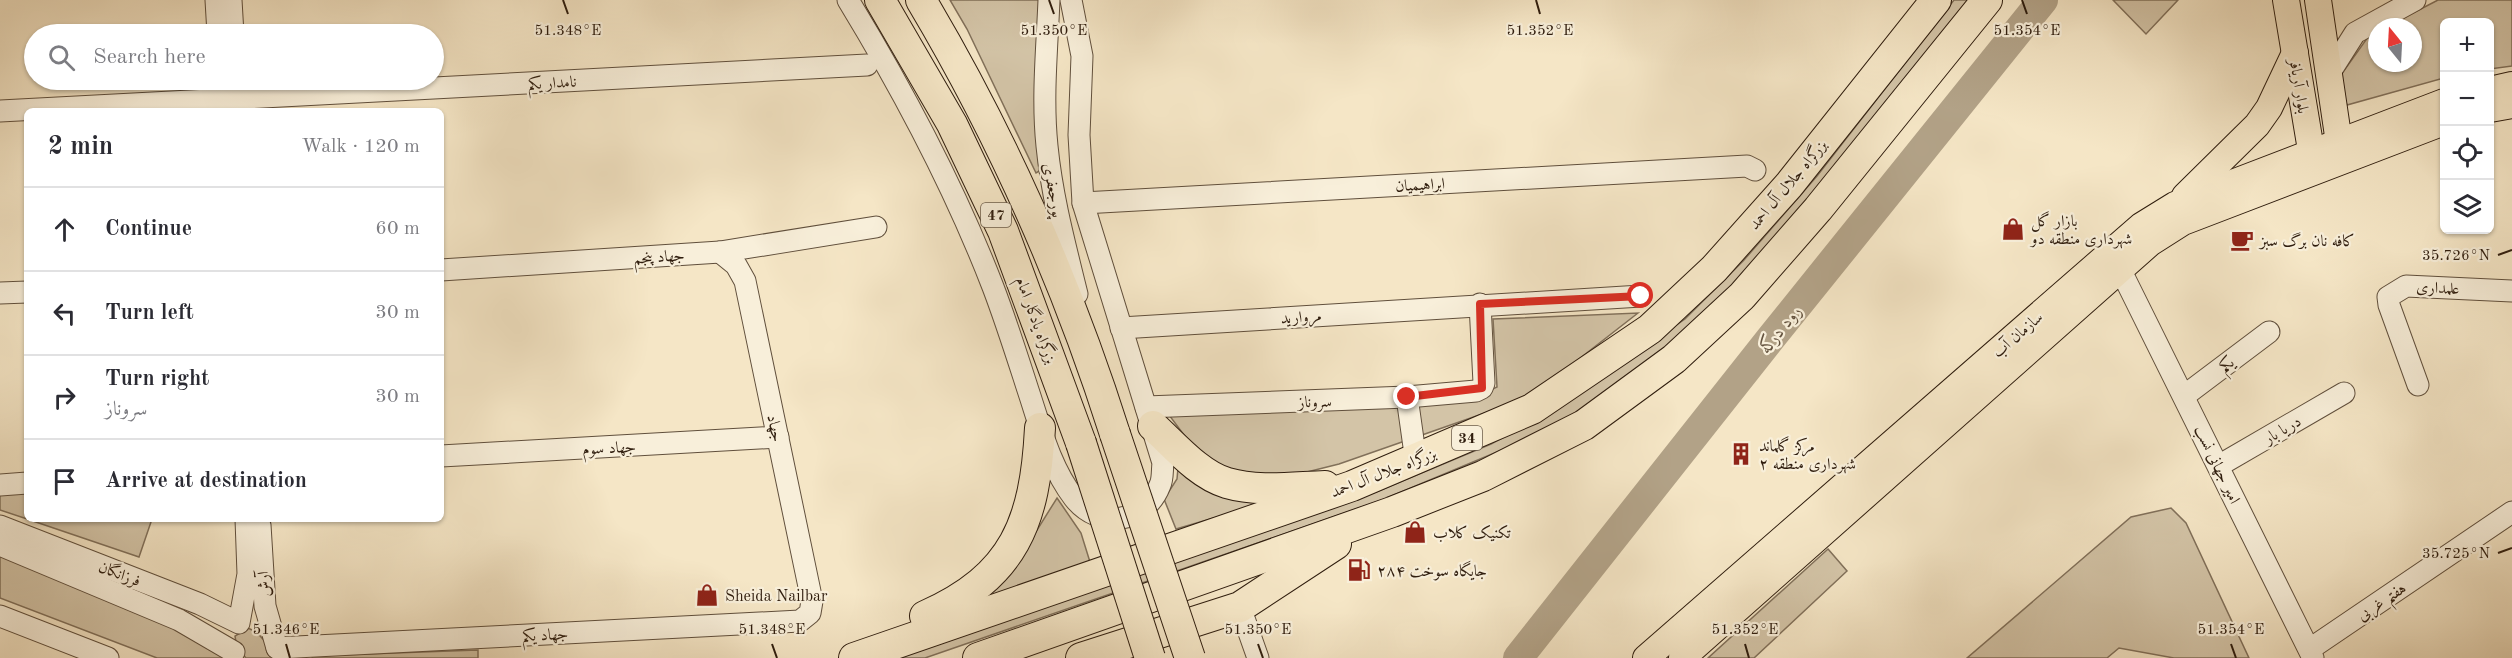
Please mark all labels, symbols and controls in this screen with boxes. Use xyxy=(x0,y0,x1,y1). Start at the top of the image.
north arrow xyxy=(2368,18,2422,72)
map controls xyxy=(2440,18,2494,234)
button: + xyxy=(2440,18,2494,72)
search box xyxy=(24,24,444,90)
text: 51.348°E xyxy=(535,24,601,39)
text: 51.350°E xyxy=(1021,24,1087,39)
text: 51.352°E xyxy=(1507,24,1573,39)
text: 51.354°E xyxy=(1994,24,2060,39)
icon: search xyxy=(45,41,78,74)
text: Search here xyxy=(93,46,206,68)
street label: بلوار آریافر xyxy=(2284,55,2313,115)
button: − xyxy=(2440,72,2494,126)
street label: نامدار یکم xyxy=(527,73,577,99)
button: locate xyxy=(2440,126,2494,180)
text: 2 min xyxy=(48,134,113,160)
street label: بزرگراه جلال آل احمد xyxy=(1743,135,1831,234)
text: Walk · 120 m xyxy=(301,137,420,157)
street label: پورجعفری xyxy=(1037,162,1065,220)
street label: ابراهیمیان xyxy=(1395,177,1445,195)
button: layers xyxy=(2440,180,2494,234)
road number: 47 xyxy=(981,203,1011,227)
place label: بازار گل شهرداری منطقه دو xyxy=(2029,211,2132,249)
icon: ahead xyxy=(48,213,81,246)
shop icon: بازار گل شهرداری منطقه دو xyxy=(2000,216,2026,242)
text: Continue xyxy=(105,218,192,240)
text: 60 m xyxy=(375,219,420,239)
cafe icon: کافه نان برگ سبز xyxy=(2229,227,2255,253)
place label: کافه نان برگ سبز xyxy=(2258,232,2355,251)
street label: جهاد پنجم xyxy=(633,248,686,274)
text: 35.726°N xyxy=(2422,249,2490,264)
street label: بزرگراه یادگار امام xyxy=(1007,274,1062,368)
street label: علمداری xyxy=(2416,280,2460,298)
route start xyxy=(1627,282,1653,308)
icon: left xyxy=(48,297,81,330)
water label: رود درکه xyxy=(1754,300,1806,358)
text: Turn left xyxy=(105,302,194,324)
text: 30 m xyxy=(375,303,420,323)
street label: سازمان آب xyxy=(1988,307,2047,362)
street label: مروارید xyxy=(1280,309,1322,329)
street label: یکم xyxy=(2216,353,2242,381)
text: Turn right xyxy=(105,368,209,390)
icon: right xyxy=(48,381,81,414)
route end xyxy=(1393,383,1419,409)
text: 30 m xyxy=(375,387,420,407)
street label: سروناز xyxy=(1296,394,1332,413)
text: سروناز xyxy=(105,400,147,420)
street label: جهاد xyxy=(763,413,785,444)
street label: دریا بار xyxy=(2260,414,2305,449)
street label: امیر جهانی نسب xyxy=(2189,423,2242,507)
road number: 34 xyxy=(1452,426,1482,450)
place label: مرکز گلماند شهرداری منطقه ۲ xyxy=(1759,436,1856,474)
street label: جهاد سوم xyxy=(582,440,637,463)
building icon: مرکز گلماند شهرداری منطقه ۲ xyxy=(1728,441,1754,467)
street label: بزرگراه جلال آل احمد xyxy=(1327,443,1439,502)
icon: arrive xyxy=(48,465,81,498)
text: Arrive at destination xyxy=(105,470,307,492)
shop icon: تکنیک کلاب xyxy=(1402,519,1428,545)
place label: تکنیک کلاب xyxy=(1433,524,1512,543)
text: 35.725°N xyxy=(2422,547,2490,562)
street label: فرزانگان xyxy=(96,556,144,591)
fuel station icon: جایگاه سوخت ۲۸۴ xyxy=(1346,557,1372,583)
place label: جایگاه سوخت ۲۸۴ xyxy=(1377,560,1487,581)
street label: آرش xyxy=(253,569,274,597)
street label: هفتم غربی xyxy=(2355,581,2413,630)
shop icon: Sheida Nailbar xyxy=(694,582,720,608)
place label: Sheida Nailbar xyxy=(725,589,828,605)
text: 51.346°E xyxy=(253,623,319,638)
text: 51.348°E xyxy=(739,623,805,638)
text: 51.350°E xyxy=(1225,623,1291,638)
text: 51.352°E xyxy=(1712,623,1778,638)
text: 51.354°E xyxy=(2198,623,2264,638)
street label: جهاد یکم xyxy=(522,625,569,651)

